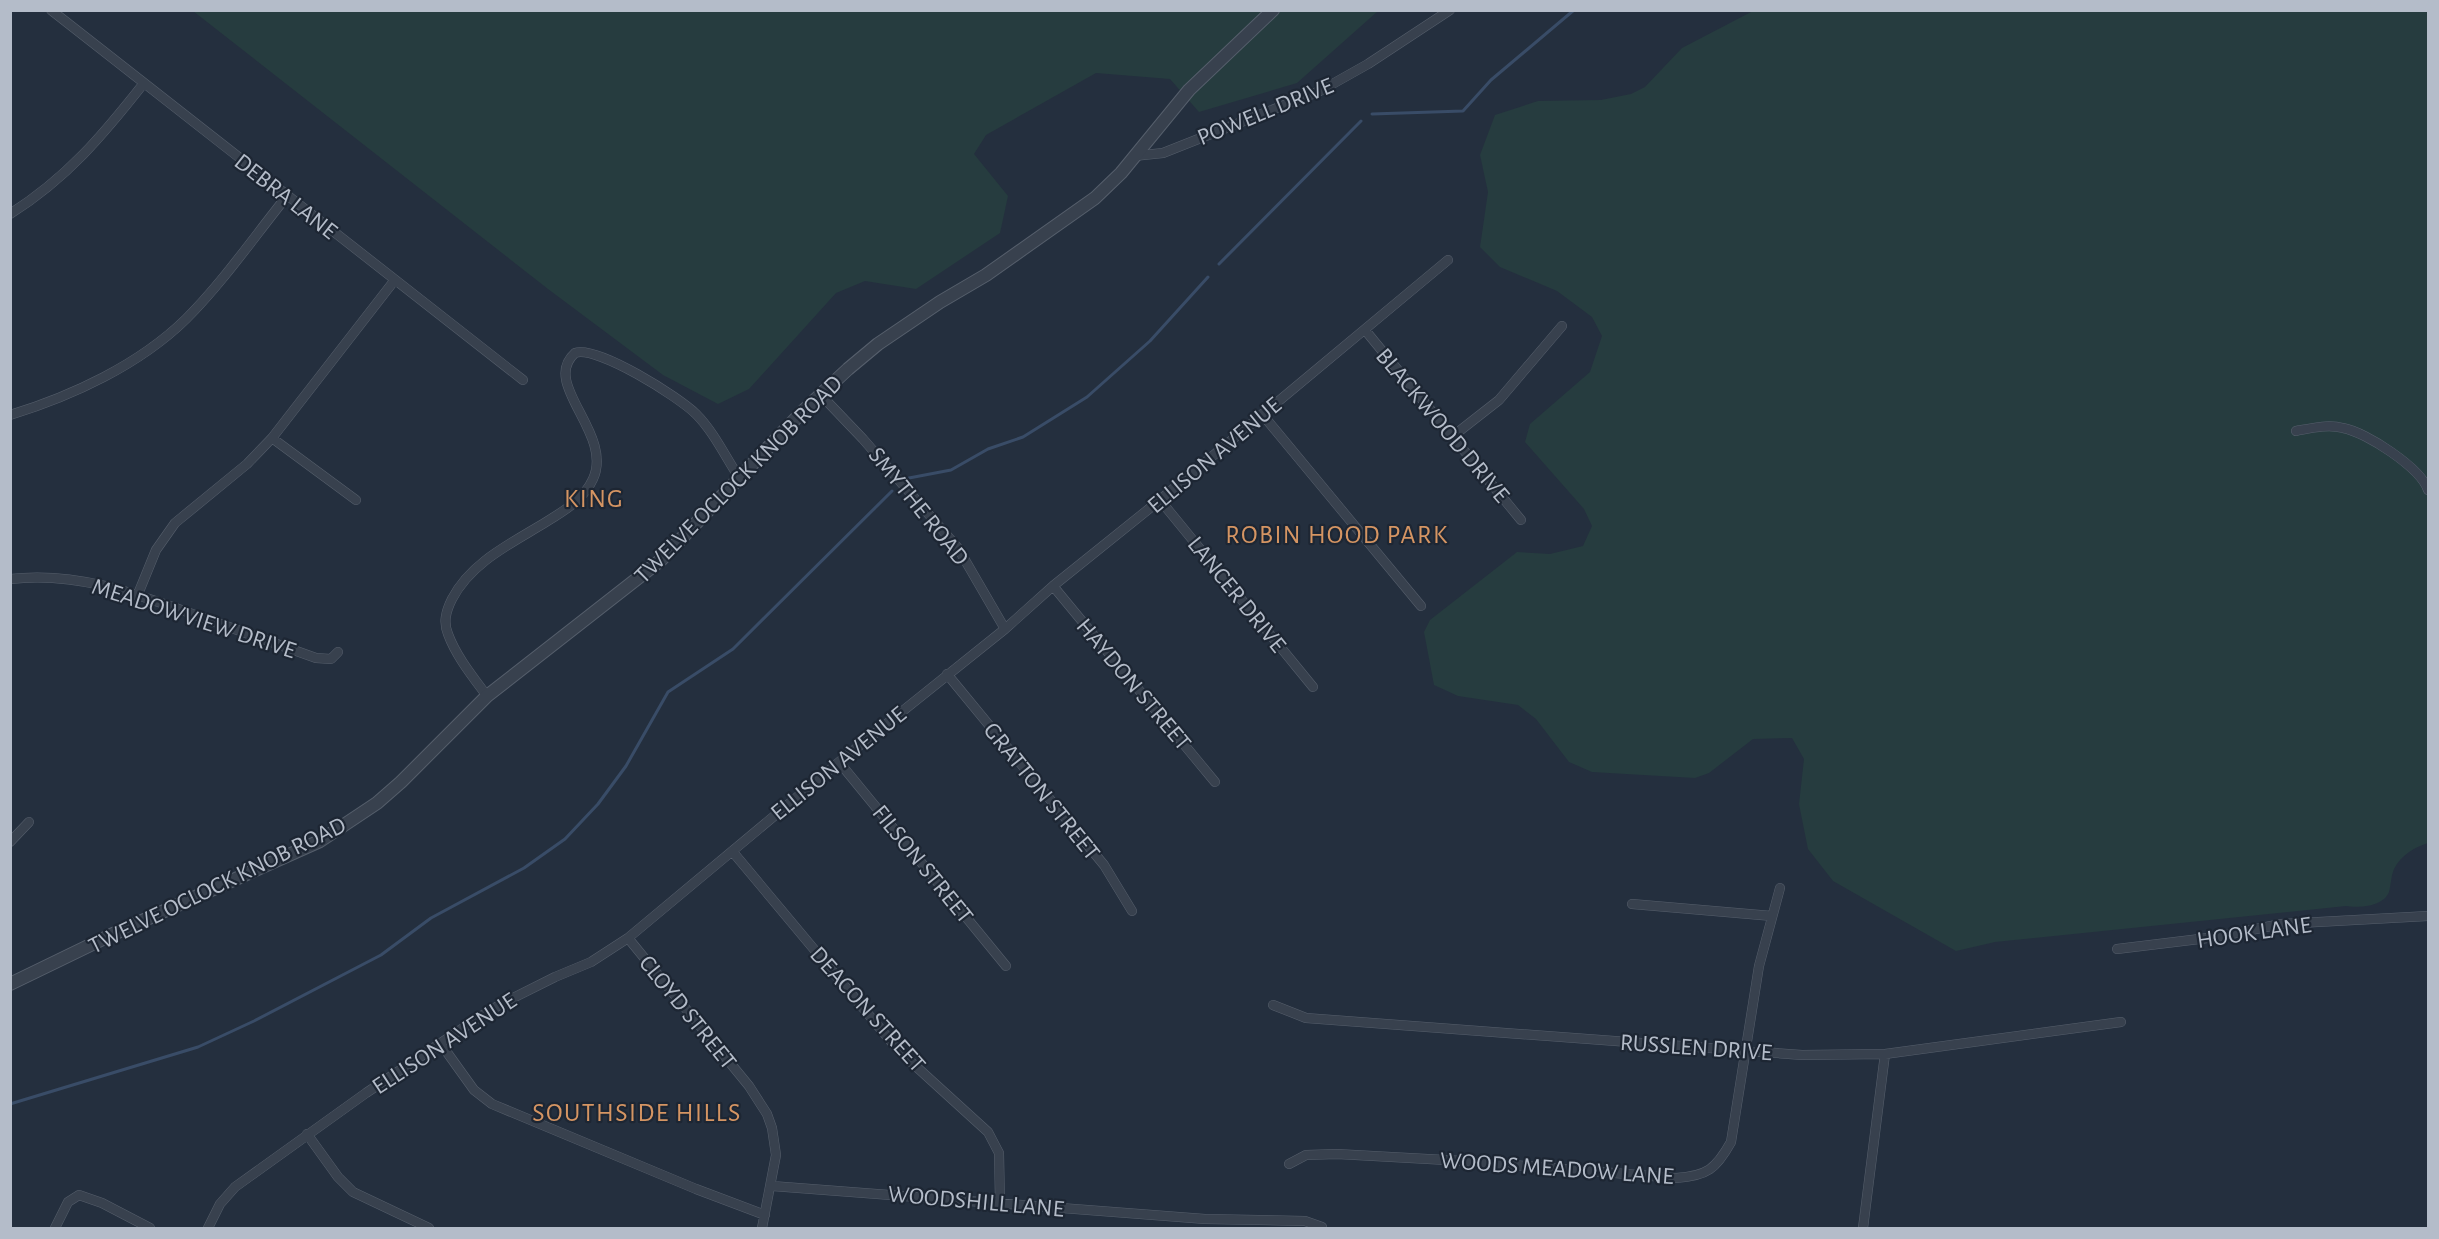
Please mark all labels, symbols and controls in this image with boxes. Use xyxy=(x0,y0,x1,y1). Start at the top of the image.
street label: POWELL DRIVE xyxy=(1194,74,1337,150)
street label: DEBRA LANE xyxy=(230,149,342,244)
street label: BLACKWOOD DRIVE xyxy=(1371,344,1514,508)
street label: TWELVE OCLOCK KNOB ROAD xyxy=(630,371,847,588)
street label: ELLISON AVENUE xyxy=(1143,393,1286,518)
street label: SMYTHE ROAD xyxy=(864,443,973,570)
district label: KING xyxy=(564,486,624,512)
district label: ROBIN HOOD PARK xyxy=(1225,522,1449,548)
street label: LANCER DRIVE xyxy=(1182,532,1290,657)
street label: MEADOWVIEW DRIVE xyxy=(89,575,299,663)
street label: HAYDON STREET xyxy=(1071,614,1195,755)
street label: ELLISON AVENUE xyxy=(766,702,911,825)
street label: GRATTON STREET xyxy=(979,718,1104,865)
street label: FILSON STREET xyxy=(867,801,977,929)
street label: TWELVE OCLOCK KNOB ROAD xyxy=(85,813,350,959)
street label: HOOK LANE xyxy=(2195,913,2313,953)
street label: DEACON STREET xyxy=(805,942,930,1077)
street label: CLOYD STREET xyxy=(634,951,740,1074)
street label: ELLISON AVENUE xyxy=(368,988,521,1099)
street label: RUSSLEN DRIVE xyxy=(1619,1031,1773,1065)
district label: SOUTHSIDE HILLS xyxy=(532,1100,742,1126)
street label: WOODS MEADOW LANE xyxy=(1439,1149,1675,1189)
street label: WOODSHILL LANE xyxy=(887,1182,1066,1222)

